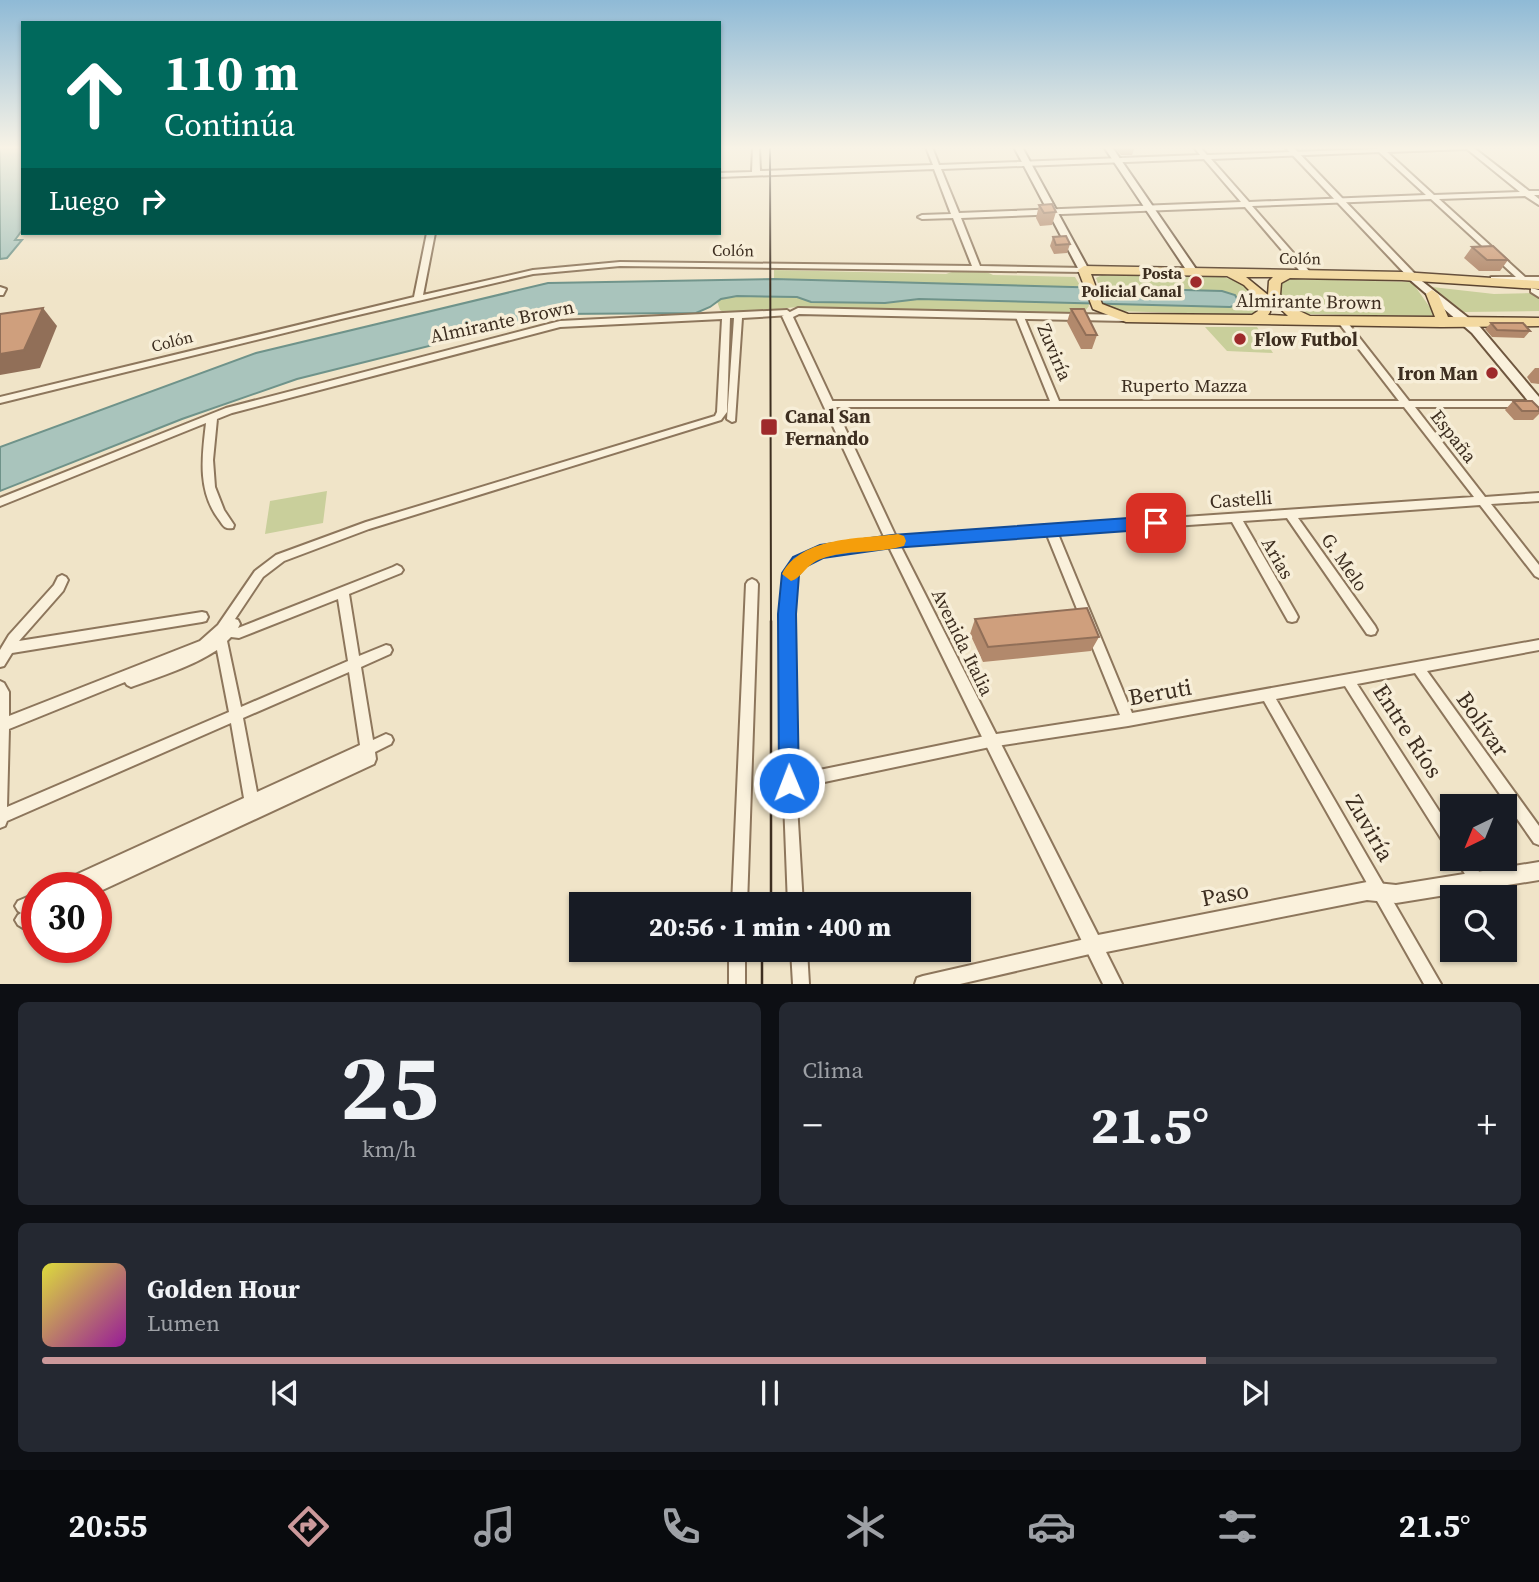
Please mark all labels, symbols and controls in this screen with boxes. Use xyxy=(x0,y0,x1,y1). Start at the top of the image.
text: 110 m xyxy=(164,39,299,106)
icon: ahead xyxy=(49,49,140,140)
text: Continúa xyxy=(164,103,295,147)
icon: right xyxy=(134,182,172,220)
text: Luego xyxy=(49,183,120,219)
street label: Colón xyxy=(712,239,754,261)
street label: Colón xyxy=(1279,247,1321,269)
place label: Posta Policial Canal xyxy=(1081,262,1182,302)
marker: Posta Policial Canal xyxy=(1188,274,1204,290)
street label: Almirante Brown xyxy=(1236,287,1382,315)
street label: Almirante Brown xyxy=(428,293,576,349)
street label: Zuviría xyxy=(1031,319,1079,385)
street label: Colón xyxy=(149,325,195,357)
place label: Flow Futbol xyxy=(1254,326,1358,352)
marker: Flow Futbol xyxy=(1232,331,1248,347)
place label: Iron Man xyxy=(1397,360,1478,386)
marker: Iron Man xyxy=(1484,365,1500,381)
street label: Ruperto Mazza xyxy=(1121,372,1248,398)
place label: Canal San Fernando xyxy=(785,403,871,451)
street label: España xyxy=(1425,404,1483,468)
marker: Canal San Fernando xyxy=(759,417,779,437)
street label: Castelli xyxy=(1209,484,1273,514)
pin xyxy=(1126,493,1186,553)
icon: arrive xyxy=(1137,504,1175,542)
street label: G. Melo xyxy=(1316,528,1374,596)
street label: Arias xyxy=(1256,532,1300,584)
street label: Avenida Italia xyxy=(926,584,1000,700)
street label: Beruti xyxy=(1126,671,1194,713)
street label: Entre Ríos xyxy=(1366,678,1450,784)
street label: Bolívar xyxy=(1449,685,1517,763)
position arrow xyxy=(752,746,826,820)
street label: Zuviría xyxy=(1338,789,1402,867)
north arrow xyxy=(1440,794,1517,872)
map controls xyxy=(1440,794,1517,962)
speed limit sign: 30 xyxy=(21,872,112,963)
street label: Paso xyxy=(1198,874,1252,914)
button: search xyxy=(1440,885,1517,962)
text: 20:56 · 1 min · 400 m xyxy=(649,909,891,945)
text: 25 xyxy=(340,1025,439,1149)
text: Clima xyxy=(803,1054,863,1086)
text: 21.5° xyxy=(1090,1089,1209,1160)
text: − xyxy=(803,1099,823,1151)
text: + xyxy=(1477,1099,1497,1151)
text: km/h xyxy=(362,1133,417,1165)
text: Golden Hour xyxy=(147,1271,300,1307)
text: Lumen xyxy=(147,1307,220,1339)
icon: previous xyxy=(266,1374,304,1412)
icon: pause xyxy=(751,1374,789,1412)
icon: next xyxy=(1236,1374,1274,1412)
icon: directions xyxy=(284,1502,333,1551)
icon: music xyxy=(470,1502,519,1551)
icon: phone xyxy=(656,1502,705,1551)
icon: climate xyxy=(841,1502,890,1551)
icon: car xyxy=(1027,1502,1076,1551)
icon: filters xyxy=(1213,1502,1262,1551)
text: 20:55 xyxy=(68,1504,147,1548)
text: 21.5° xyxy=(1398,1504,1471,1548)

